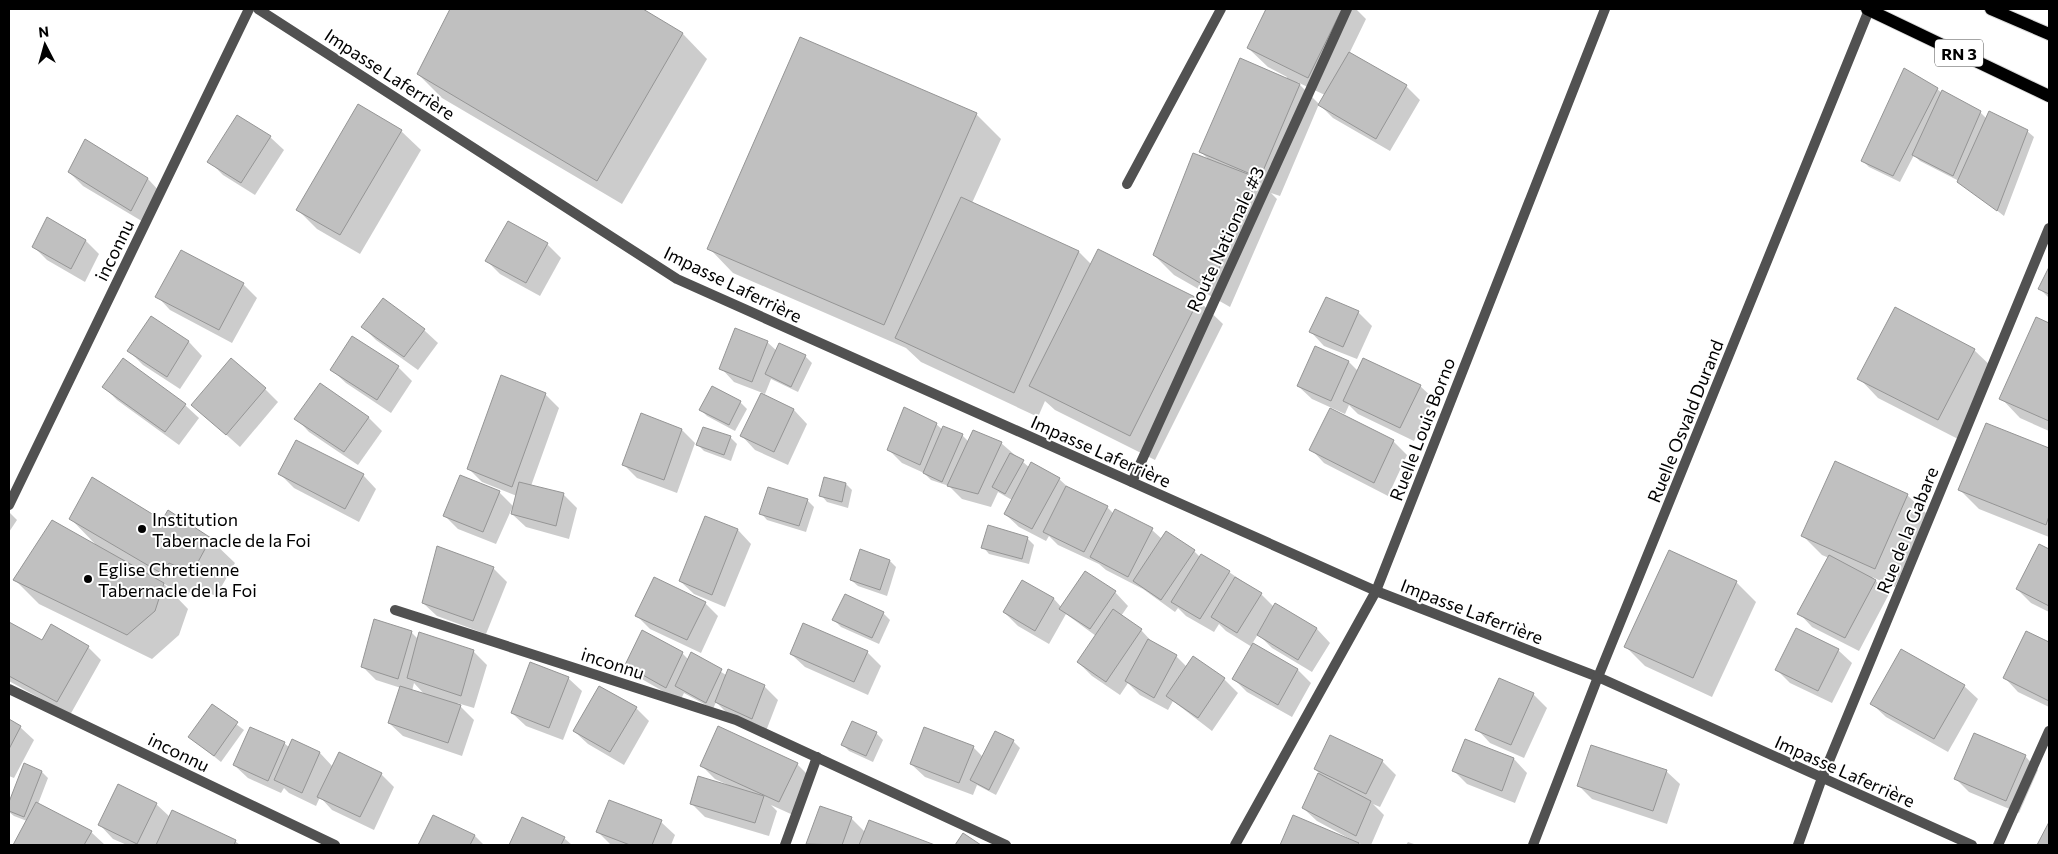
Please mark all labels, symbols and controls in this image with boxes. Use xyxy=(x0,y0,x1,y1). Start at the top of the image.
north arrow xyxy=(20,20,70,70)
text: N xyxy=(37,23,50,41)
street label: Impasse Laferrière xyxy=(321,24,459,124)
road number: RN 3 xyxy=(1935,40,1983,66)
street label: Route Nationale #3 xyxy=(1182,163,1268,315)
street label: inconnu xyxy=(90,216,138,284)
street label: Impasse Laferrière xyxy=(660,241,806,327)
street label: Ruelle Osvald Durand xyxy=(1642,336,1728,506)
street label: Ruelle Louis Borno xyxy=(1385,354,1459,504)
street label: Impasse Laferrière xyxy=(1028,410,1174,492)
street label: Rue de la Gabare xyxy=(1872,463,1942,597)
place label: Institution Tabernacle de la Foi xyxy=(152,508,311,551)
marker: Institution Tabernacle de la Foi xyxy=(136,523,148,535)
place label: Eglise Chretienne Tabernacle de la Foi xyxy=(98,558,257,601)
marker: Eglise Chretienne Tabernacle de la Foi xyxy=(82,573,94,585)
street label: Impasse Laferrière xyxy=(1398,574,1546,648)
street label: inconnu xyxy=(579,642,647,684)
street label: inconnu xyxy=(145,728,213,776)
street label: Impasse Laferrière xyxy=(1772,730,1918,812)

